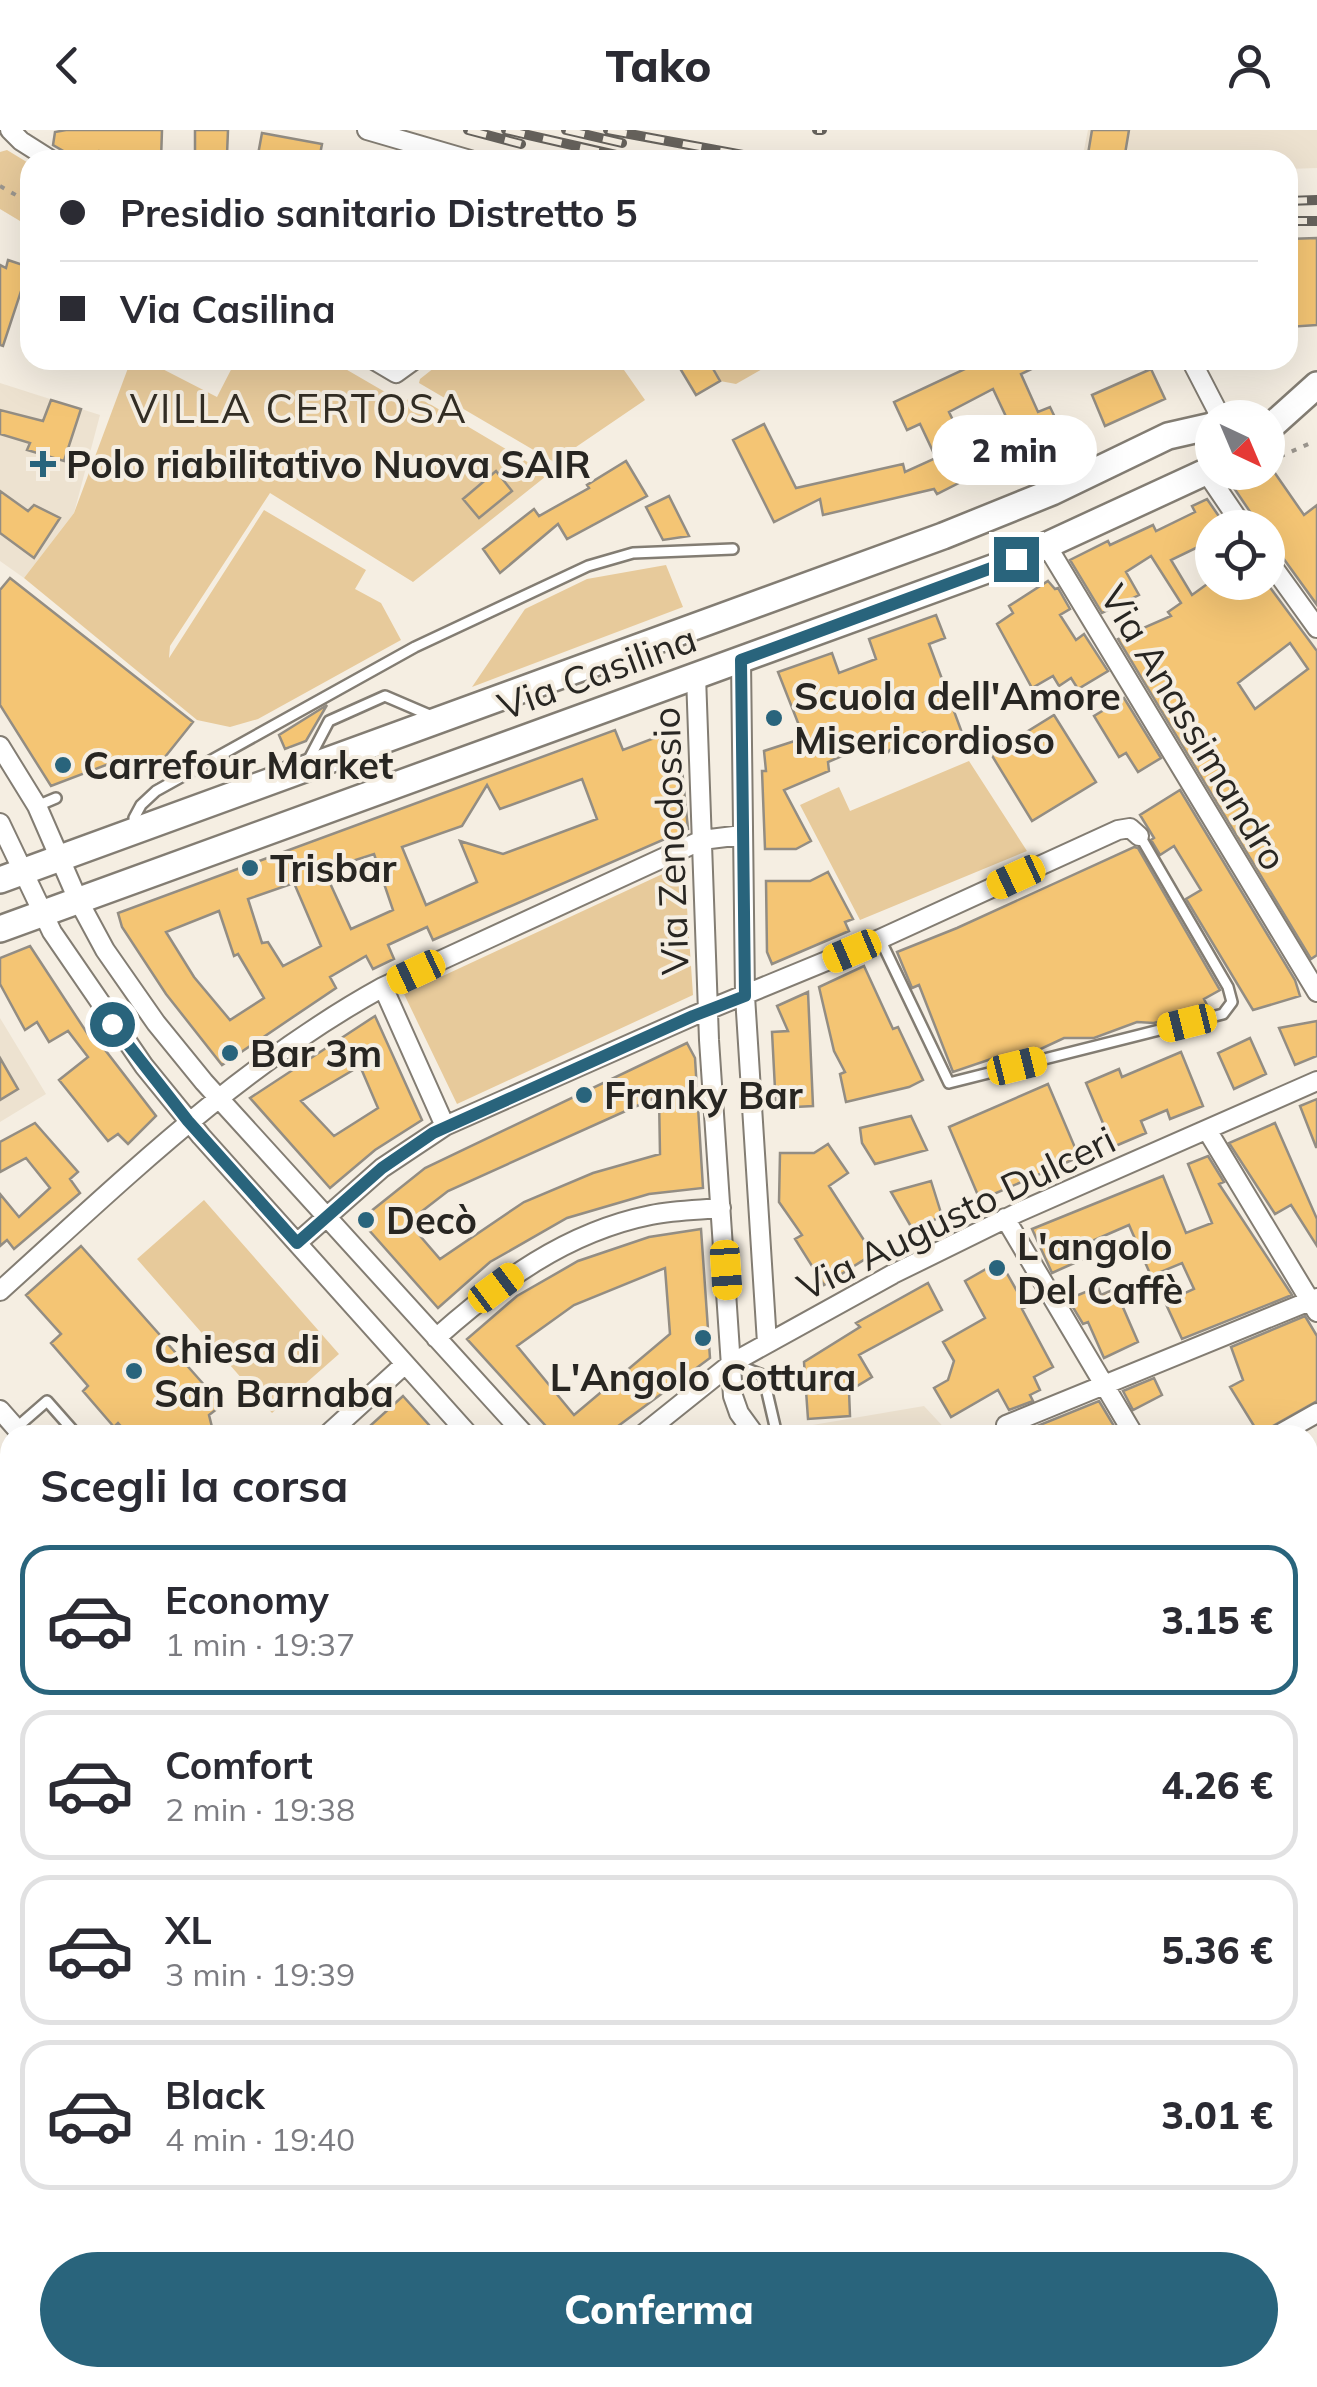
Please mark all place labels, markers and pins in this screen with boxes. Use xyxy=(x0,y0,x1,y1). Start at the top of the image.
place label: Polo riabilitativo Nuova SAIR xyxy=(66,440,591,488)
marker: Polo riabilitativo Nuova SAIR xyxy=(30,451,56,477)
place label: Scuola dell'Amore Misericordioso xyxy=(794,672,1121,764)
marker: Scuola dell'Amore Misericordioso xyxy=(763,707,785,729)
place label: Carrefour Market xyxy=(83,741,394,789)
marker: Carrefour Market xyxy=(52,754,74,776)
place label: Trisbar xyxy=(270,844,397,892)
marker: Trisbar xyxy=(239,857,261,879)
place label: Bar 3m xyxy=(250,1029,382,1077)
marker: Bar 3m xyxy=(219,1042,241,1064)
place label: Franky Bar xyxy=(604,1071,803,1119)
marker: Franky Bar xyxy=(573,1084,595,1106)
place label: Decò xyxy=(386,1196,477,1244)
marker: Decò xyxy=(355,1209,377,1231)
place label: L'angolo Del Caffè xyxy=(1017,1222,1183,1314)
marker: L'angolo Del Caffè xyxy=(986,1257,1008,1279)
place label: Chiesa di San Barnaba xyxy=(154,1325,394,1417)
marker: L'Angolo Cottura xyxy=(692,1327,714,1349)
place label: L'Angolo Cottura xyxy=(550,1353,856,1401)
marker: Chiesa di San Barnaba xyxy=(123,1360,145,1382)

